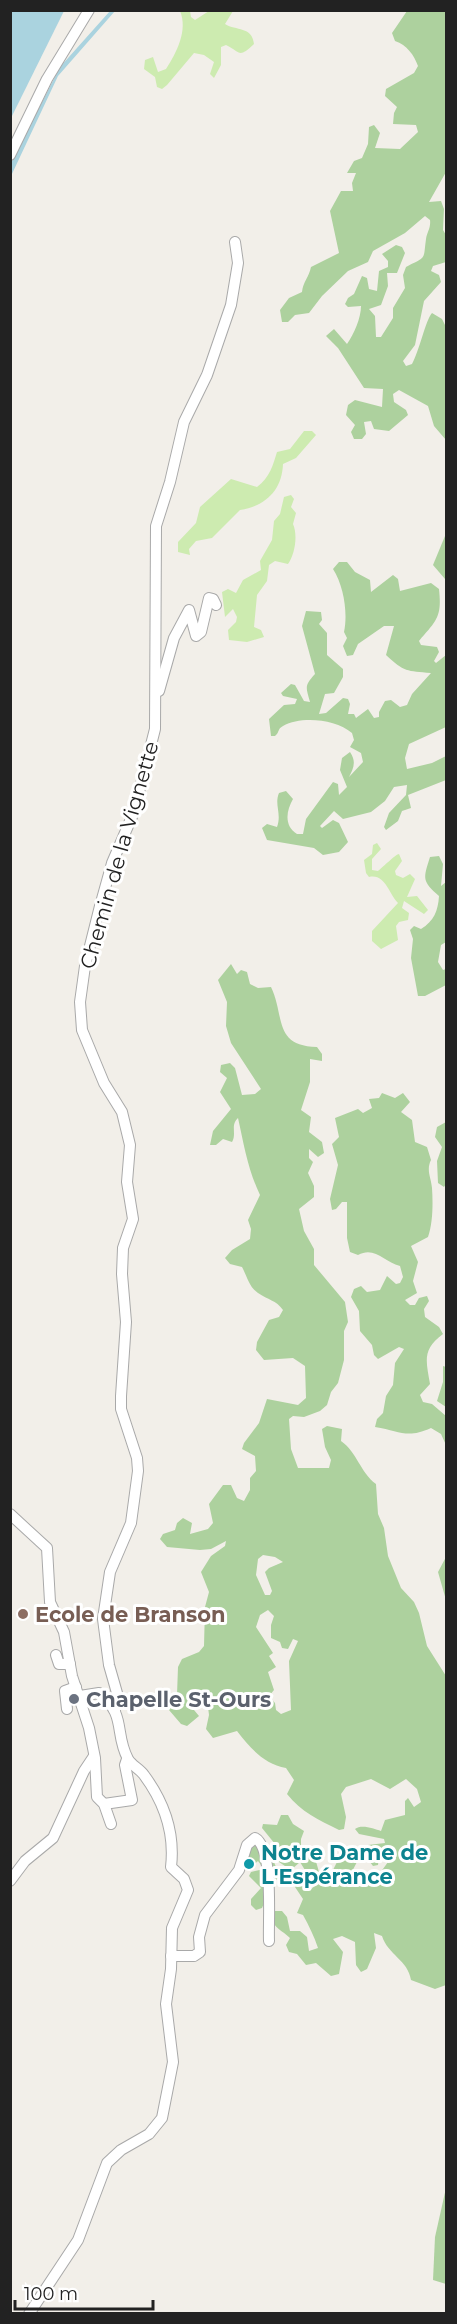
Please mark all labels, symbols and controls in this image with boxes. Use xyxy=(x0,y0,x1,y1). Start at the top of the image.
street label: Chemin de la Vignette xyxy=(75,738,163,972)
place label: Ecole de Branson xyxy=(35,1602,225,1627)
marker: Ecole de Branson xyxy=(16,1607,30,1621)
place label: Chapelle St-Ours xyxy=(86,1687,271,1712)
marker: Chapelle St-Ours xyxy=(67,1692,81,1706)
place label: Notre Dame de L'Espérance xyxy=(261,1840,428,1889)
marker: Notre Dame de L'Espérance xyxy=(242,1857,256,1871)
scale bar xyxy=(15,2273,153,2311)
text: 100 m xyxy=(24,2283,78,2305)

